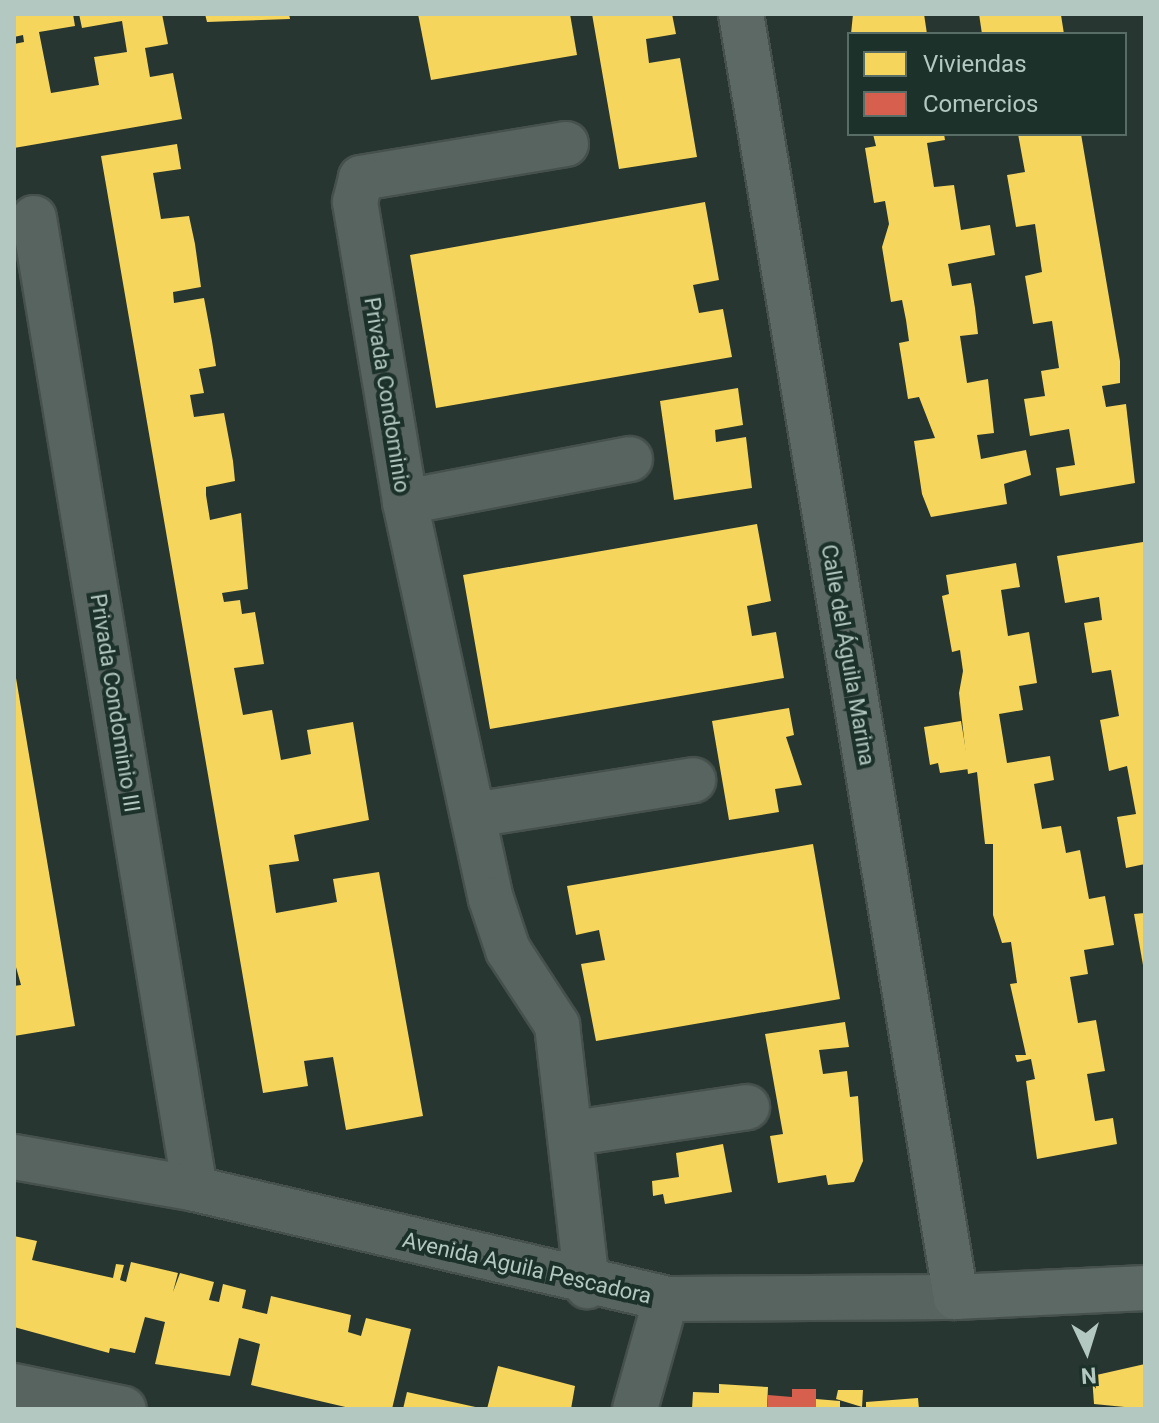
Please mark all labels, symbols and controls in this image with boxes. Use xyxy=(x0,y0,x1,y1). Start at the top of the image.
legend xyxy=(847,32,1127,136)
text: Viviendas xyxy=(923,50,1027,78)
text: Comercios xyxy=(923,90,1038,118)
street label: Privada Condominio xyxy=(359,295,415,495)
street label: Calle del Águila Marina xyxy=(816,542,880,768)
street label: Privada Condominio III xyxy=(85,592,145,814)
street label: Avenida Aguila Pescadora xyxy=(400,1227,654,1309)
north arrow xyxy=(1047,1311,1127,1391)
text: N xyxy=(1080,1362,1097,1388)

